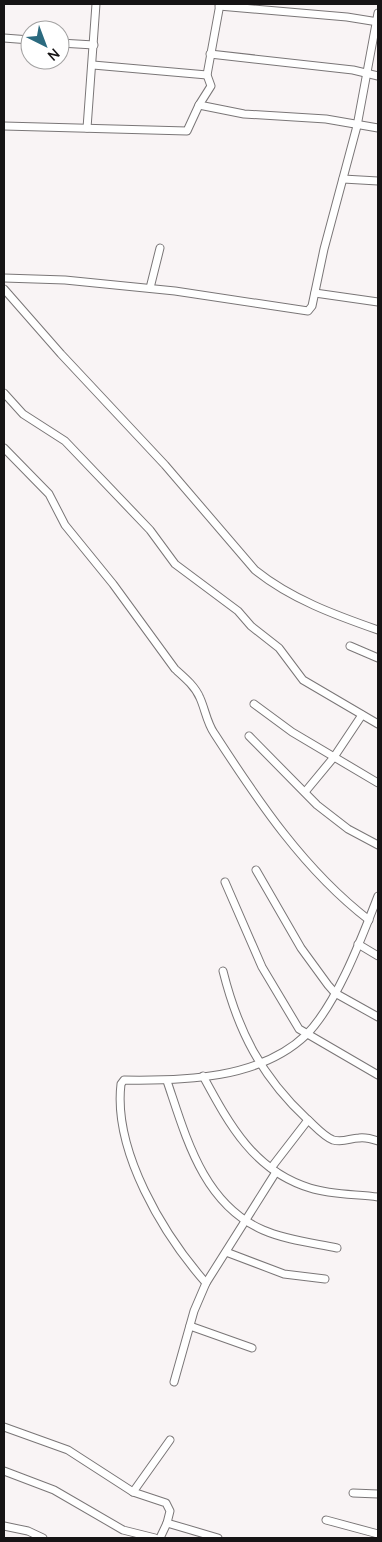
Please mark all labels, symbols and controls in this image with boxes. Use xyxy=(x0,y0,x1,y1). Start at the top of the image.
north arrow xyxy=(20,20,70,70)
text: N xyxy=(44,45,64,65)

